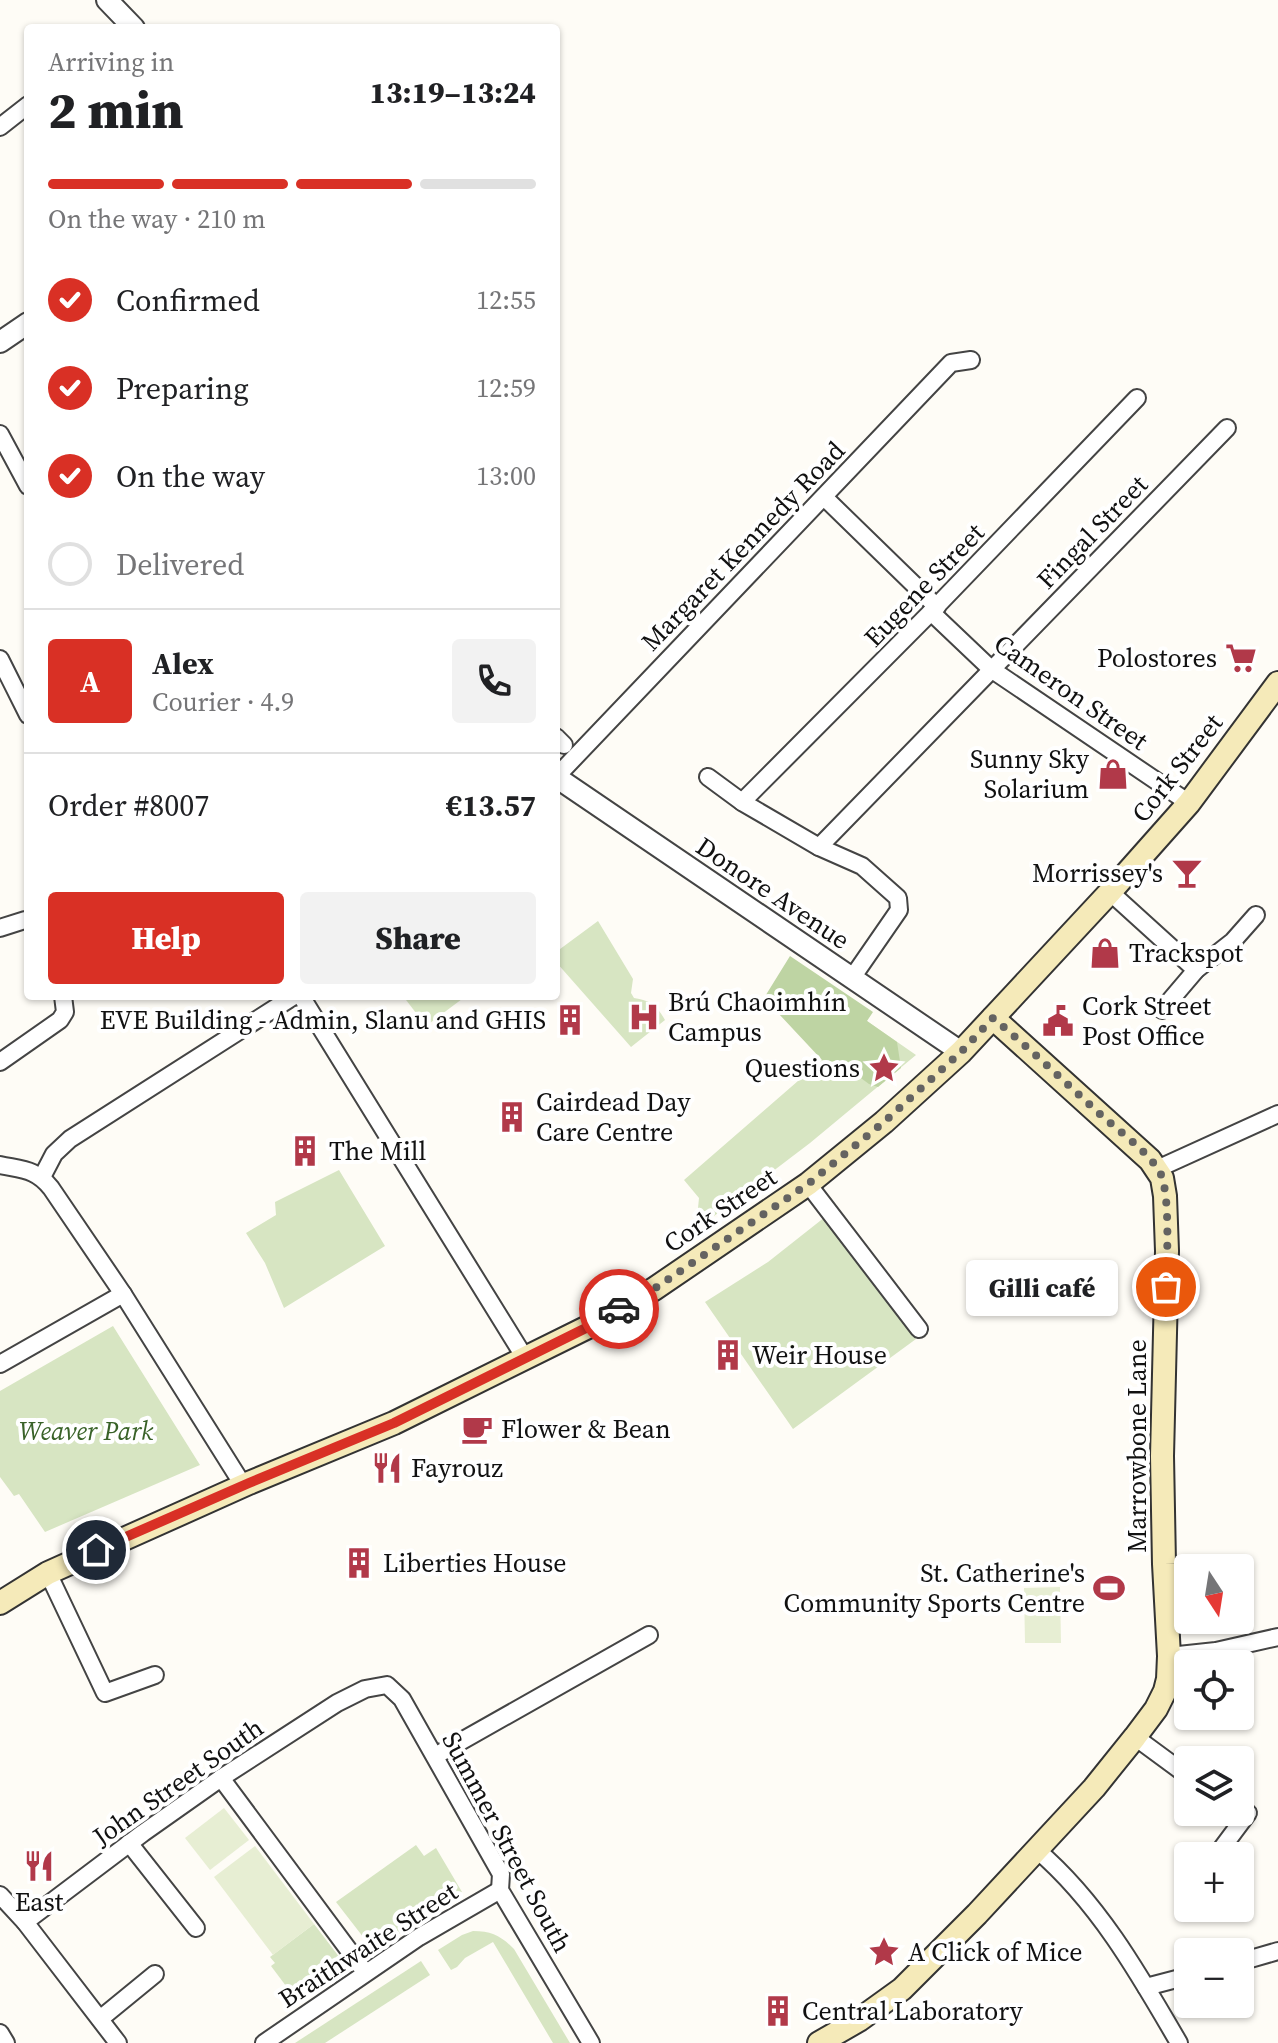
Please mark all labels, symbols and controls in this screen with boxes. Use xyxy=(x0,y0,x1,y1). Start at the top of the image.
text: Arriving in xyxy=(48,44,174,80)
text: 13:19–13:24 xyxy=(369,72,536,113)
text: 2 min xyxy=(48,74,184,145)
text: On the way · 210 m xyxy=(48,201,266,237)
icon: check xyxy=(48,278,92,322)
text: Confirmed xyxy=(116,280,260,321)
text: 12:55 xyxy=(476,282,536,318)
icon: check xyxy=(48,366,92,410)
text: Preparing xyxy=(116,368,249,409)
text: 12:59 xyxy=(476,370,536,406)
street label: Margaret Kennedy Road xyxy=(633,433,853,659)
icon: check xyxy=(48,454,92,498)
text: On the way xyxy=(116,456,265,497)
text: 13:00 xyxy=(476,458,536,494)
street label: Fingal Street xyxy=(1029,467,1156,597)
street label: Eugene Street xyxy=(856,515,993,655)
text: Delivered xyxy=(116,544,244,585)
street label: Cameron Street xyxy=(987,626,1156,759)
button: phone xyxy=(452,639,536,723)
place label: Polostores xyxy=(1097,640,1217,676)
supermarket icon: Polostores xyxy=(1224,641,1258,675)
text: Alex xyxy=(152,643,214,684)
text: A xyxy=(80,661,100,702)
text: Courier · 4.9 xyxy=(152,684,294,720)
street label: Cork Street xyxy=(1123,706,1231,830)
place label: Sunny Sky Solarium xyxy=(970,741,1090,807)
shop icon: Sunny Sky Solarium xyxy=(1096,757,1130,791)
text: Order #8007 xyxy=(48,785,209,826)
text: €13.57 xyxy=(446,785,536,826)
street label: Donore Avenue xyxy=(689,828,857,958)
place label: Morrissey's xyxy=(1032,855,1163,891)
bar icon: Morrissey's xyxy=(1170,856,1204,890)
button: Help xyxy=(48,892,284,984)
button: Share xyxy=(300,892,536,984)
place label: Trackspot xyxy=(1129,935,1243,971)
shop icon: Trackspot xyxy=(1088,936,1122,970)
place label: Brú Chaoimhín Campus xyxy=(668,984,846,1050)
place label: Cork Street Post Office xyxy=(1082,988,1211,1054)
hospital icon: Brú Chaoimhín Campus xyxy=(627,1000,661,1034)
place label: EVE Building - Admin, Slanu and GHIS xyxy=(100,1002,546,1038)
building icon: EVE Building - Admin, Slanu and GHIS xyxy=(553,1003,587,1037)
public building icon: Cork Street Post Office xyxy=(1041,1004,1075,1038)
place label: Questions xyxy=(745,1050,860,1086)
place icon: Questions xyxy=(867,1051,901,1085)
place label: Cairdead Day Care Centre xyxy=(536,1084,691,1150)
building icon: Cairdead Day Care Centre xyxy=(495,1100,529,1134)
place label: The Mill xyxy=(329,1133,427,1169)
building icon: The Mill xyxy=(288,1134,322,1168)
street label: Cork Street xyxy=(657,1159,784,1261)
pin xyxy=(1132,1253,1200,1321)
callout: Gilli café xyxy=(966,1259,1118,1315)
icon: bag xyxy=(1144,1265,1188,1309)
courier xyxy=(579,1269,659,1349)
text: Gilli café xyxy=(989,1270,1095,1306)
icon: car xyxy=(597,1287,641,1331)
place label: Weir House xyxy=(752,1337,887,1373)
building icon: Weir House xyxy=(711,1338,745,1372)
street label: Marrowbone Lane xyxy=(1119,1339,1155,1553)
place label: Flower & Bean xyxy=(501,1411,671,1447)
cafe icon: Flower & Bean xyxy=(460,1412,494,1446)
park label: Weaver Park xyxy=(19,1413,154,1449)
place label: Fayrouz xyxy=(411,1450,503,1486)
restaurant icon: Fayrouz xyxy=(370,1451,404,1485)
pin xyxy=(62,1516,130,1584)
icon: home xyxy=(74,1528,118,1572)
place label: Liberties House xyxy=(383,1545,566,1581)
building icon: Liberties House xyxy=(342,1546,376,1580)
north arrow xyxy=(1174,1554,1254,1634)
map controls xyxy=(1174,1554,1254,2018)
place label: St. Catherine's Community Sports Centre xyxy=(784,1555,1085,1621)
sports icon: St. Catherine's Community Sports Centre xyxy=(1092,1571,1126,1605)
button: locate xyxy=(1174,1650,1254,1730)
street label: John Street South xyxy=(85,1710,270,1855)
street label: Summer Street South xyxy=(434,1725,580,1959)
button: layers xyxy=(1174,1746,1254,1826)
button: + xyxy=(1174,1842,1254,1922)
restaurant icon: East xyxy=(22,1849,56,1883)
street label: Braithwaite Street xyxy=(271,1873,465,2016)
place label: East xyxy=(15,1884,64,1920)
place label: A Click of Mice xyxy=(908,1934,1083,1970)
place icon: A Click of Mice xyxy=(867,1935,901,1969)
button: − xyxy=(1174,1938,1254,2018)
place label: Central Laboratory xyxy=(802,1993,1023,2029)
building icon: Central Laboratory xyxy=(761,1994,795,2028)

